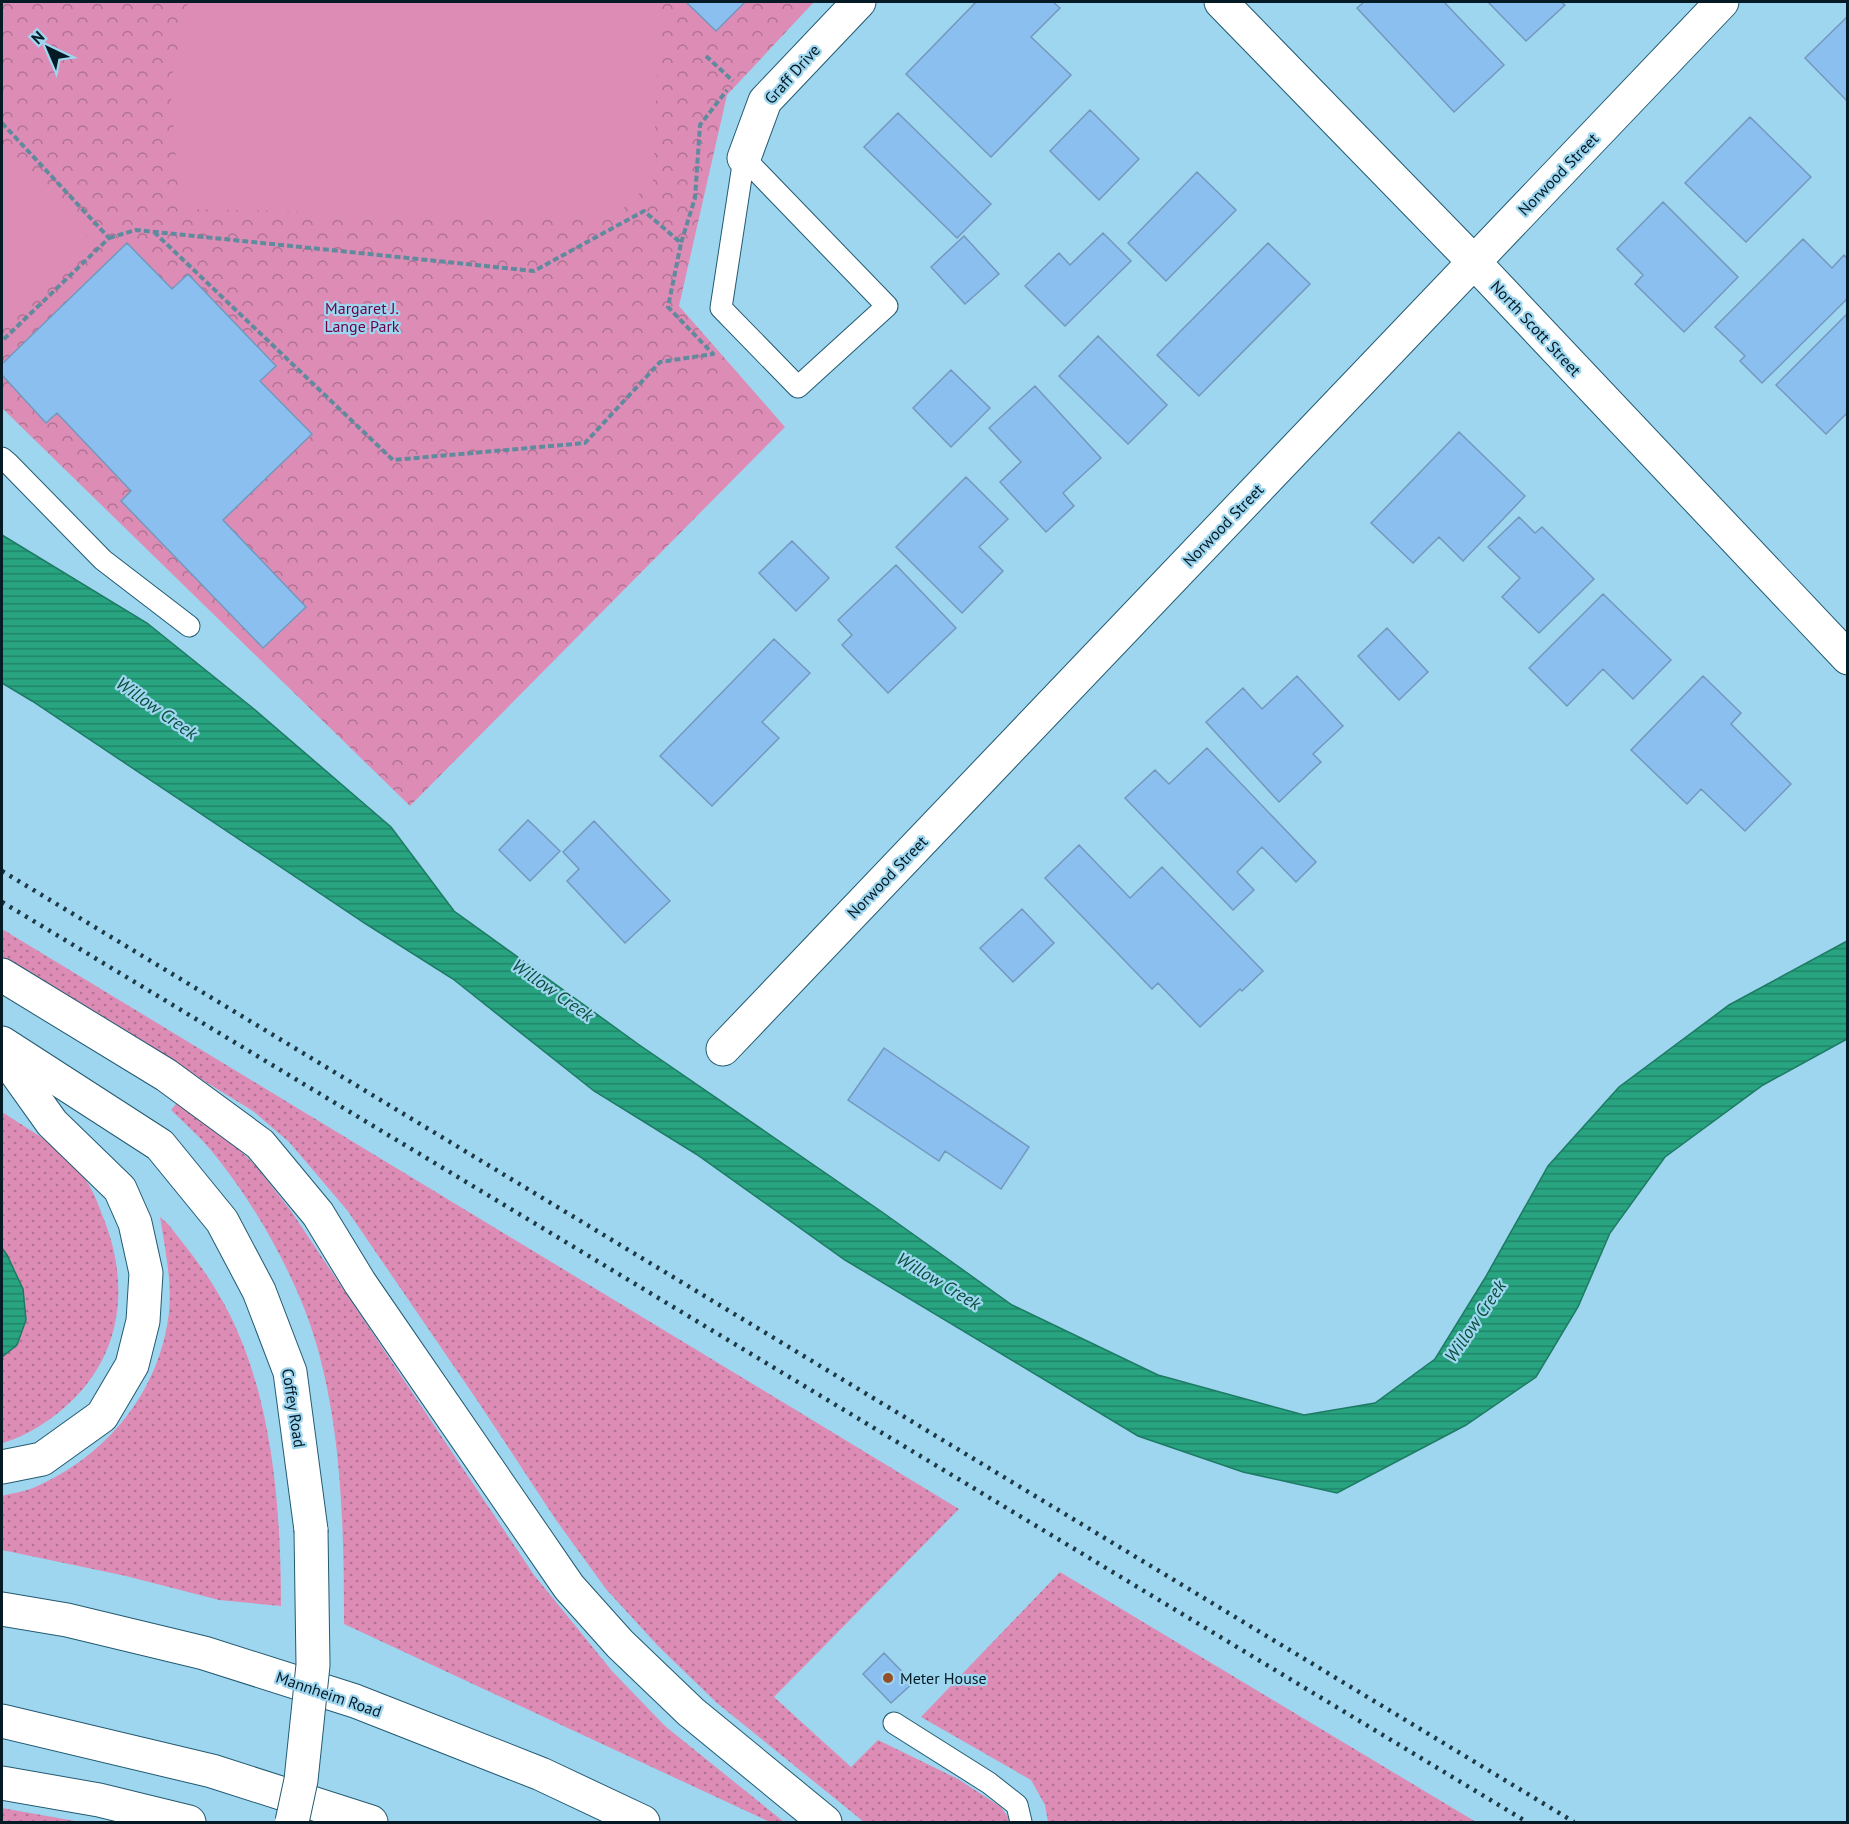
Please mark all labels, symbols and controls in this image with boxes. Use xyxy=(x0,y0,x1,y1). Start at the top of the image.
north arrow xyxy=(18,18,78,78)
text: N xyxy=(27,26,48,48)
street label: Graff Drive xyxy=(760,40,824,108)
street label: Norwood Street xyxy=(1514,128,1603,220)
street label: North Scott Street xyxy=(1487,276,1586,380)
park label: Margaret J. Lange Park xyxy=(324,298,400,336)
street label: Norwood Street xyxy=(1179,479,1268,571)
water label: Willow Creek xyxy=(112,672,203,745)
street label: Norwood Street xyxy=(843,831,932,923)
water label: Willow Creek xyxy=(508,954,599,1027)
water label: Willow Creek xyxy=(893,1247,986,1316)
water label: Willow Creek xyxy=(1439,1275,1511,1366)
street label: Coffey Road xyxy=(278,1367,310,1449)
street label: Mannheim Road xyxy=(274,1667,384,1721)
place label: Meter House xyxy=(900,1668,987,1688)
marker: Meter House xyxy=(881,1671,895,1685)

